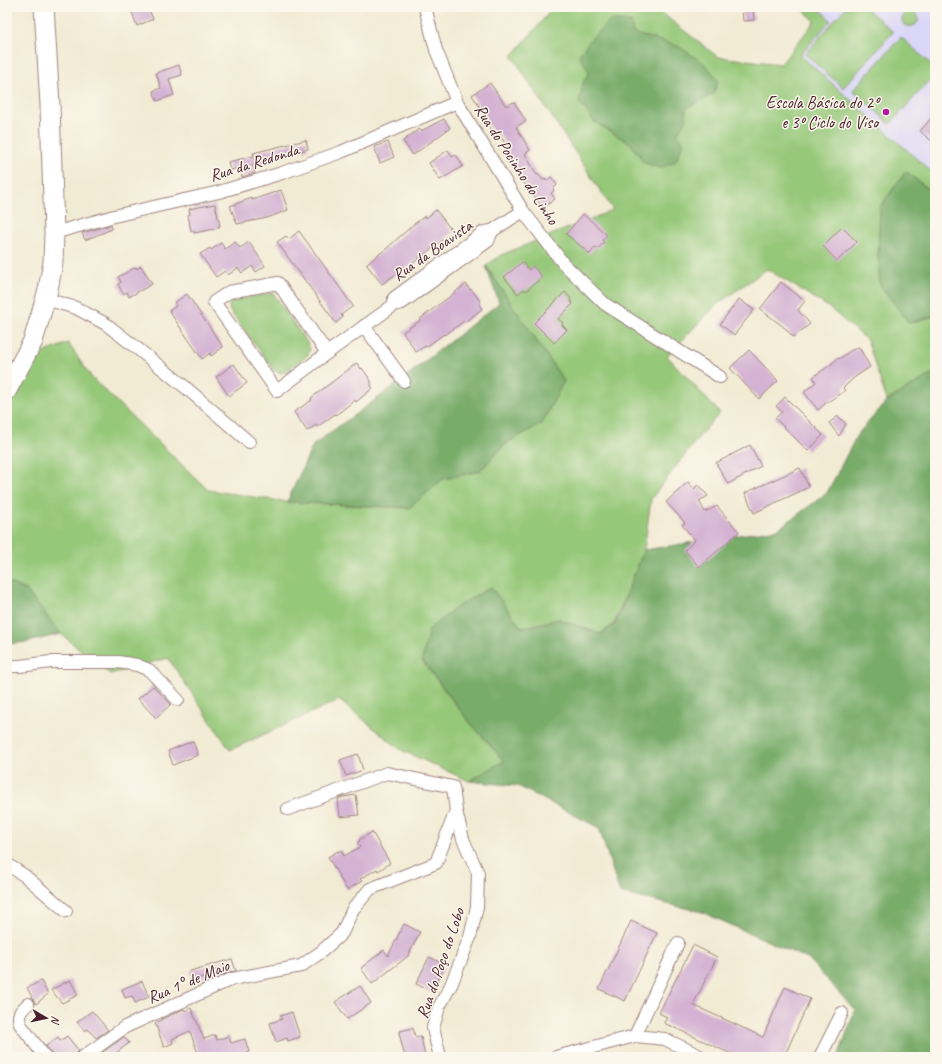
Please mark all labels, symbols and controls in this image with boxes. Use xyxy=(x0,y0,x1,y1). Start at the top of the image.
place label: Escola Básica do 2º e 3º Ciclo do Viso xyxy=(766,92,881,133)
street label: Rua do Pocinho do Linho xyxy=(470,100,564,229)
marker: Escola Básica do 2º e 3º Ciclo do Viso xyxy=(881,107,891,117)
street label: Rua da Redonda xyxy=(207,138,303,186)
street label: Rua da Boavista xyxy=(388,214,478,286)
street label: Rua do Poço do Lobo xyxy=(412,904,470,1021)
street label: Rua 1° de Maio xyxy=(144,954,233,1008)
north arrow xyxy=(26,998,66,1038)
text: N xyxy=(48,1015,63,1026)

